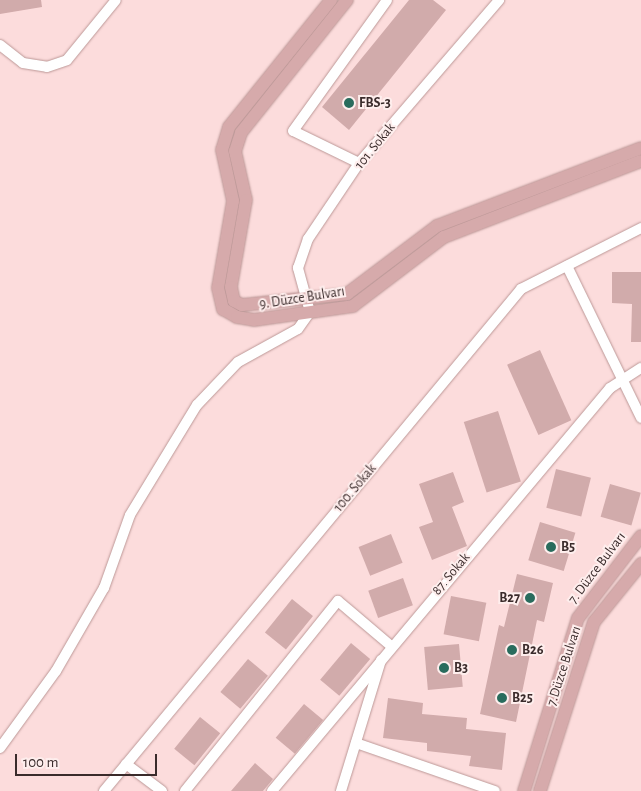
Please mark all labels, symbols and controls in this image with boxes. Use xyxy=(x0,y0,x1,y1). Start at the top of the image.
place label: FBS-3 xyxy=(359,95,391,111)
marker: FBS-3 xyxy=(343,97,355,109)
street label: 101. Sokak xyxy=(351,119,399,173)
street label: 9. Düzce Bulvarı xyxy=(258,283,346,313)
street label: 100. Sokak xyxy=(330,461,380,515)
street label: 7. Düzce Bulvarı xyxy=(565,529,629,607)
place label: B5 xyxy=(561,539,575,555)
marker: B5 xyxy=(545,541,557,553)
street label: 87. Sokak xyxy=(428,549,474,599)
place label: B27 xyxy=(499,590,520,606)
marker: B27 xyxy=(524,592,536,604)
street label: 7.Düzce Bulvarı xyxy=(543,624,585,708)
place label: B26 xyxy=(522,642,543,658)
marker: B26 xyxy=(506,644,518,656)
place label: B3 xyxy=(454,660,468,676)
marker: B3 xyxy=(438,662,450,674)
place label: B25 xyxy=(512,690,533,706)
marker: B25 xyxy=(496,692,508,704)
scale bar xyxy=(18,744,160,776)
text: 100 m xyxy=(23,755,58,770)

